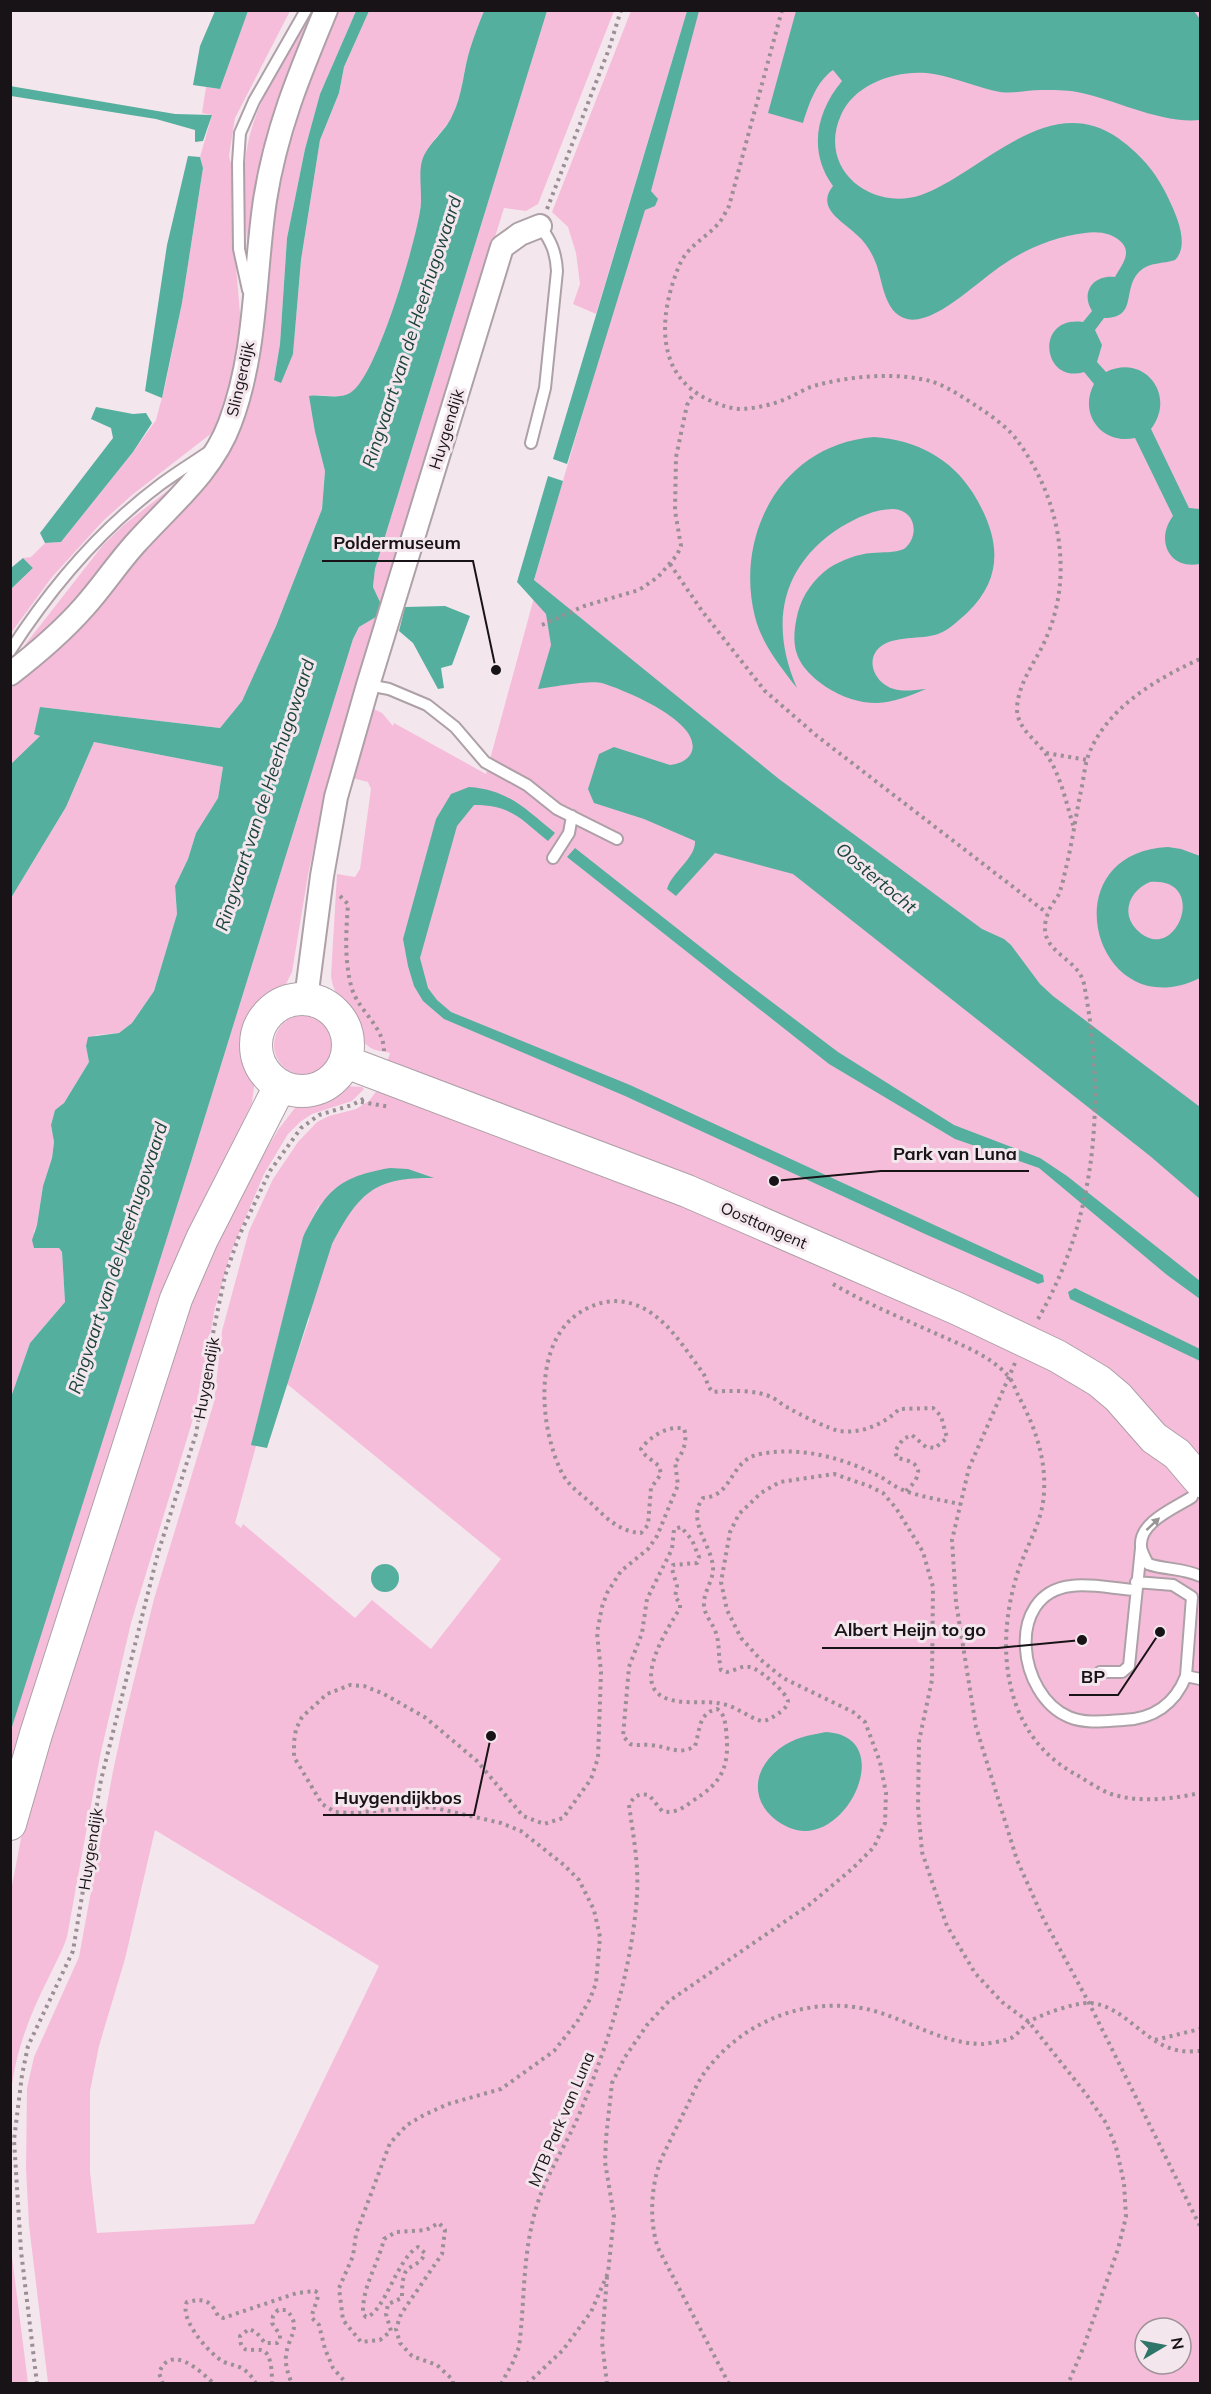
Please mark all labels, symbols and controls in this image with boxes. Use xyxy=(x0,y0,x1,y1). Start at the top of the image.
water label: Ringvaart van de Heerhugowaard xyxy=(357,193,466,470)
street label: Slingerdijk xyxy=(222,339,259,419)
street label: Huygendijk xyxy=(424,386,468,472)
callout: Poldermuseum xyxy=(322,525,473,561)
text: Poldermuseum xyxy=(333,531,461,554)
water label: Ringvaart van de Heerhugowaard xyxy=(210,656,319,933)
water label: Oostertocht xyxy=(831,837,922,918)
water label: Ringvaart van de Heerhugowaard xyxy=(63,1119,172,1396)
callout: Park van Luna xyxy=(881,1135,1029,1171)
text: Park van Luna xyxy=(893,1142,1017,1165)
street label: Oosttangent xyxy=(718,1197,811,1253)
street label: Huygendijk xyxy=(189,1335,223,1421)
one-way arrow xyxy=(1145,1517,1160,1531)
callout: Albert Heijn to go xyxy=(822,1612,998,1648)
text: Albert Heijn to go xyxy=(834,1618,986,1641)
callout: BP xyxy=(1069,1659,1118,1695)
text: BP xyxy=(1081,1665,1105,1688)
callout: Huygendijkbos xyxy=(323,1779,474,1815)
text: Huygendijkbos xyxy=(334,1786,462,1809)
street label: Huygendijk xyxy=(74,1806,106,1892)
street label: MTB Park van Luna xyxy=(524,2049,598,2189)
north arrow xyxy=(1133,2316,1193,2376)
text: N xyxy=(1167,2336,1189,2351)

